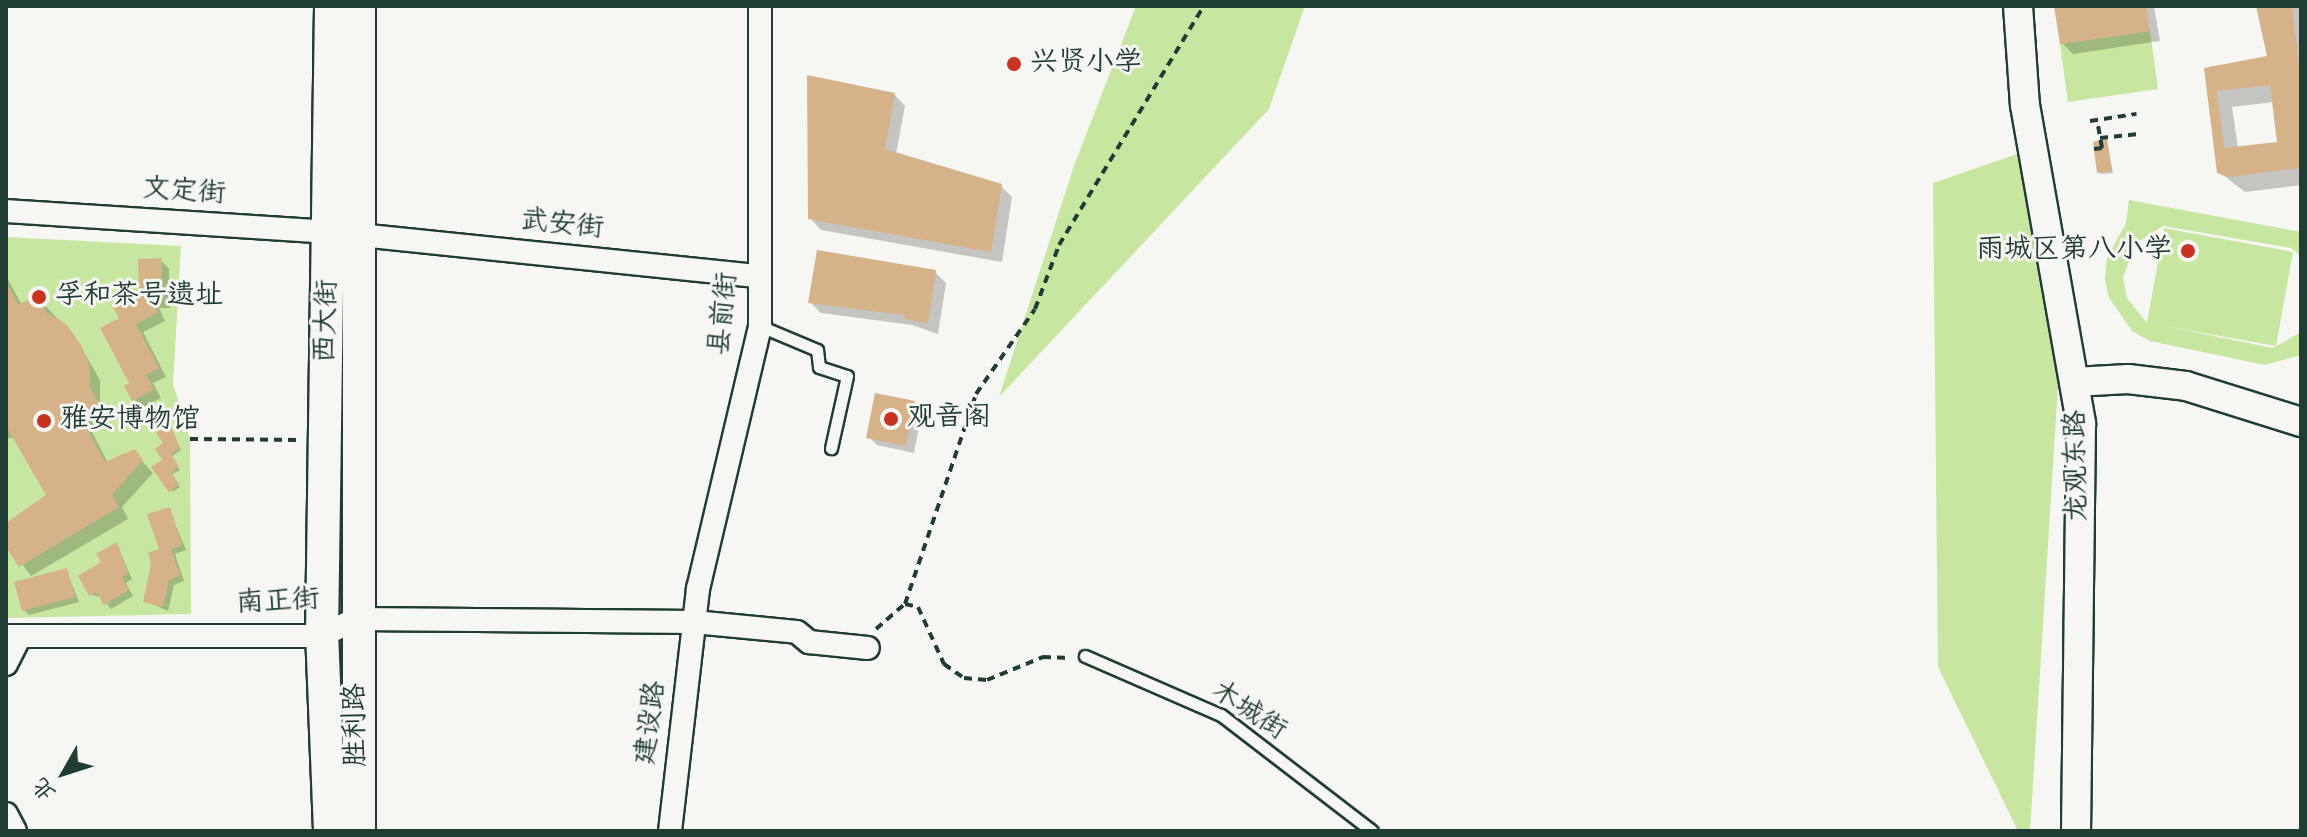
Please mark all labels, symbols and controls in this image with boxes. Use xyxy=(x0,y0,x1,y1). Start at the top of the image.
place label: 兴贤小学 xyxy=(1030,47,1142,81)
marker: 兴贤小学 xyxy=(1005,55,1023,73)
street label: 文定街 xyxy=(141,173,227,213)
street label: 武安街 xyxy=(518,205,606,247)
place label: 雨城区第八小学 xyxy=(1976,234,2172,268)
marker: 雨城区第八小学 xyxy=(2179,242,2197,260)
street label: 县前街 xyxy=(704,270,746,358)
street label: 西大街 xyxy=(310,278,346,364)
place label: 孚和茶号遗址 xyxy=(55,280,223,314)
marker: 孚和茶号遗址 xyxy=(30,288,48,306)
place label: 观音阁 xyxy=(907,402,991,436)
place label: 雅安博物馆 xyxy=(60,404,200,438)
marker: 观音阁 xyxy=(882,410,900,428)
street label: 龙观东路 xyxy=(2060,410,2096,522)
marker: 雅安博物馆 xyxy=(35,412,53,430)
street label: 南正街 xyxy=(235,584,321,622)
street label: 木城街 xyxy=(1204,675,1292,749)
street label: 建设路 xyxy=(630,679,674,767)
street label: 胜利路 xyxy=(339,683,375,767)
north arrow xyxy=(24,733,104,813)
text: 北 xyxy=(26,769,65,807)

